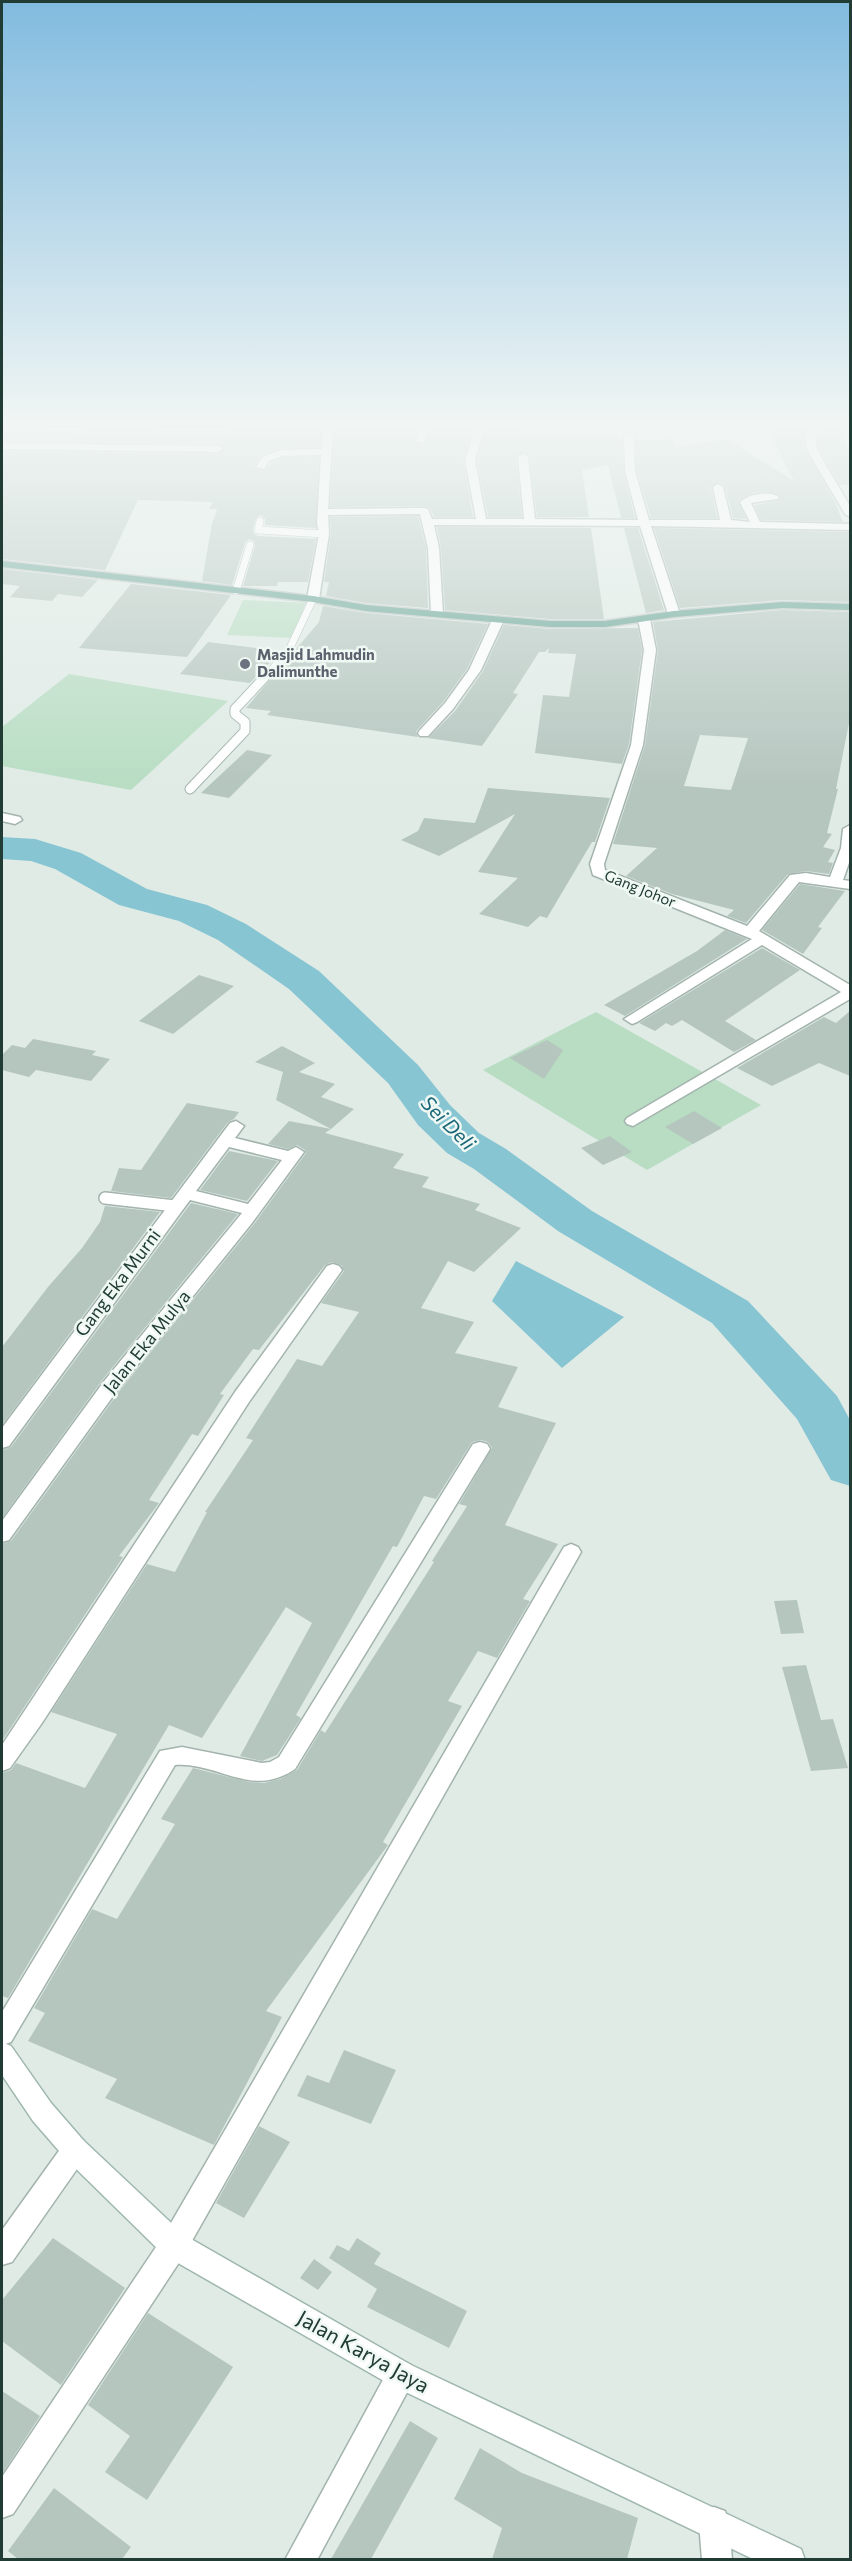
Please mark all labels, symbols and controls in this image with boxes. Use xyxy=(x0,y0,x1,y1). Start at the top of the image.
place label: Masjid Lahmudin Dalimunthe xyxy=(257,645,375,680)
marker: Masjid Lahmudin Dalimunthe xyxy=(238,657,252,671)
street label: Gang Johor xyxy=(602,866,679,911)
water label: Sei Deli xyxy=(417,1090,481,1155)
street label: Gang Eka Murni xyxy=(70,1224,165,1340)
street label: Jalan Eka Mulya xyxy=(98,1285,194,1397)
street label: Jalan Karya Jaya xyxy=(293,2304,434,2397)

